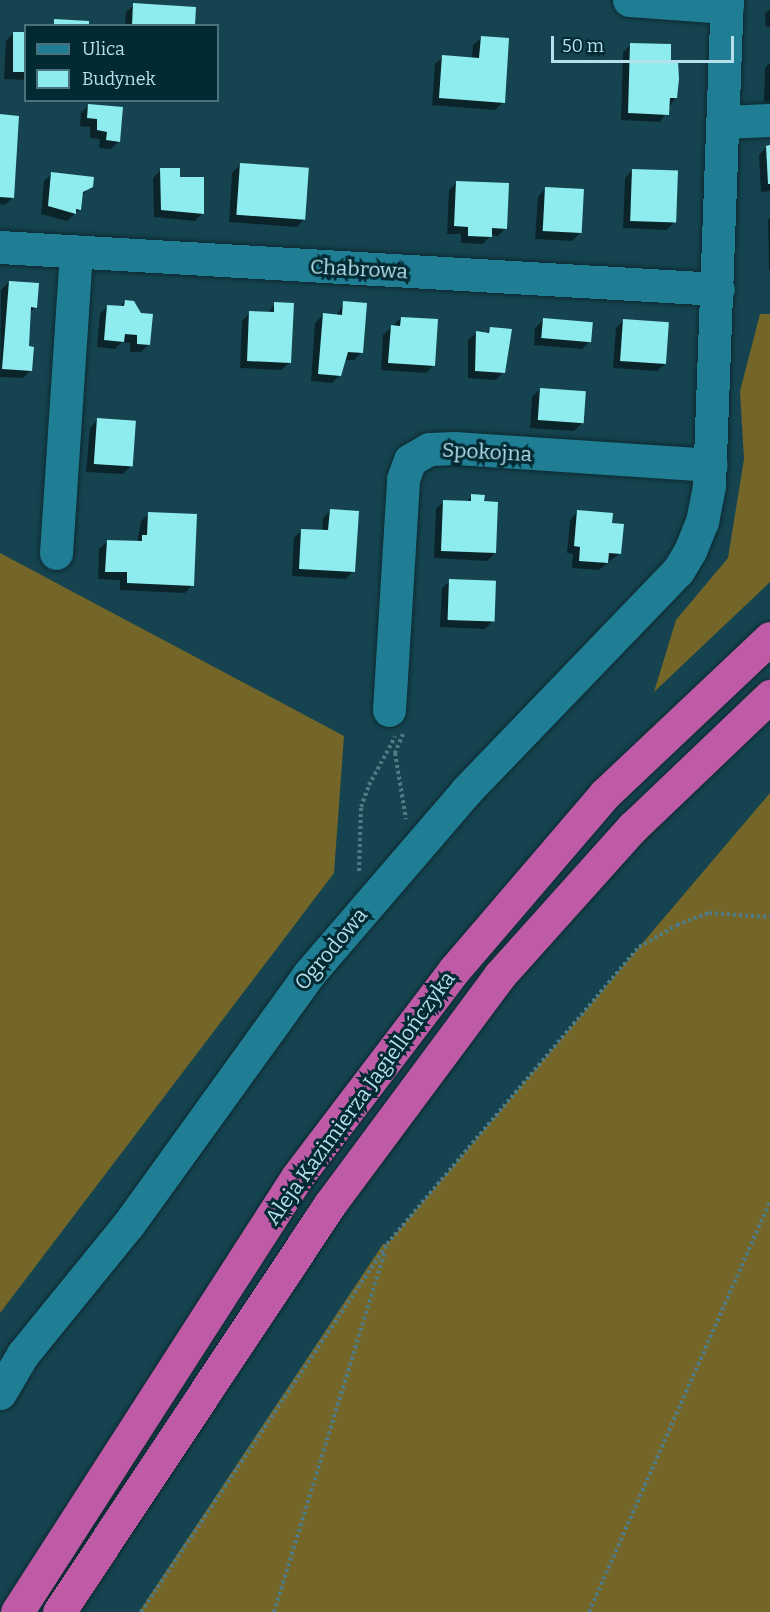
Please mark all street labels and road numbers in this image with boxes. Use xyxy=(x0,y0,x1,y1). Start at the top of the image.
street label: Chabrowa xyxy=(309,254,409,284)
street label: Spokojna xyxy=(441,437,533,467)
street label: Ogrodowa xyxy=(289,903,373,995)
street label: Aleja Kazimierza Jagiellończyka xyxy=(260,967,460,1229)

